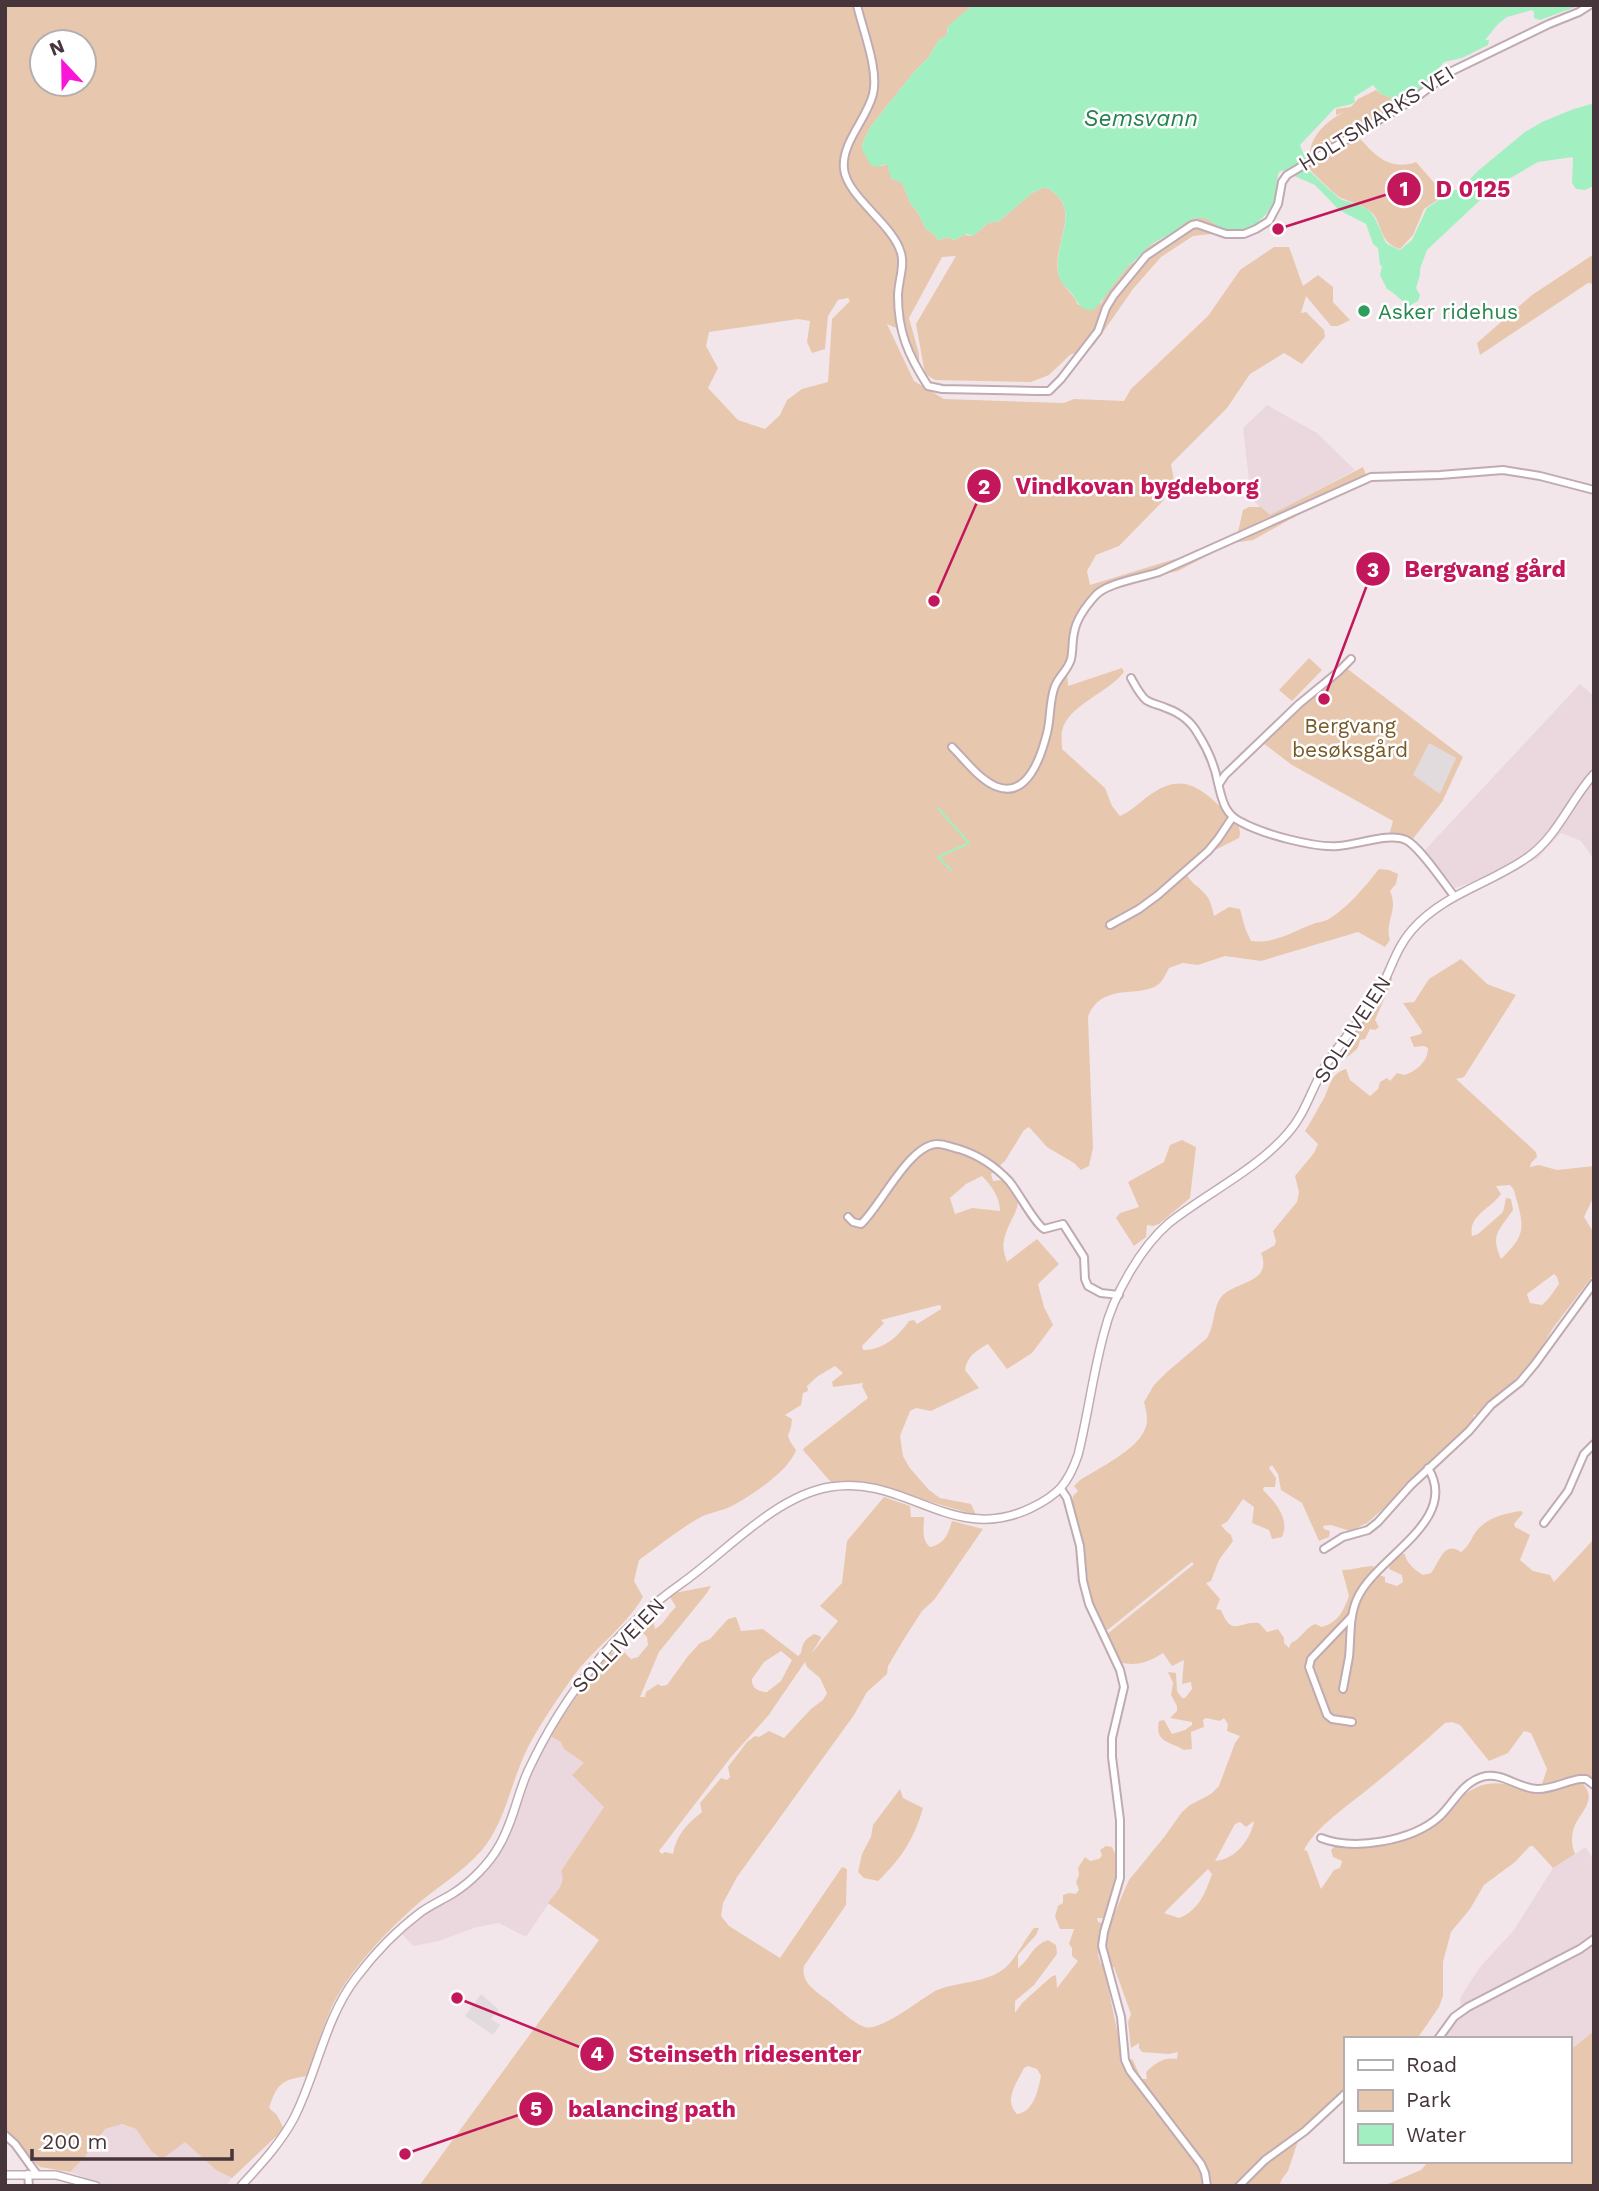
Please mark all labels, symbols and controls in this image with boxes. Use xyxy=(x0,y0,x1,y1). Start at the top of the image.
north arrow xyxy=(28,28,98,98)
text: N xyxy=(46,34,68,61)
street label: HOLTSMARKS VEI xyxy=(1294,60,1458,176)
water label: Semsvann xyxy=(1084,105,1198,132)
callout: D 0125 xyxy=(1386,167,1524,211)
text: 1 xyxy=(1399,176,1409,201)
text: D 0125 xyxy=(1436,176,1510,203)
place label: Asker ridehus xyxy=(1378,299,1518,324)
marker: Asker ridehus xyxy=(1356,303,1372,319)
callout: Vindkovan bygdeborg xyxy=(967,464,1273,508)
text: Vindkovan bygdeborg xyxy=(1015,473,1259,500)
text: 2 xyxy=(978,474,990,499)
callout: Bergvang gård xyxy=(1355,547,1580,591)
text: Bergvang gård xyxy=(1404,556,1566,583)
text: 3 xyxy=(1367,557,1379,582)
park label: Bergvang besøksgård xyxy=(1292,713,1408,762)
street label: SOLLIVEIEN xyxy=(1308,971,1396,1087)
street label: SOLLIVEIEN xyxy=(566,1592,670,1698)
callout: Steinseth ridesenter xyxy=(579,2032,875,2076)
legend xyxy=(1344,2037,1571,2163)
text: 4 xyxy=(590,2041,604,2066)
text: Steinseth ridesenter xyxy=(629,2041,862,2068)
text: Road xyxy=(1406,2052,1457,2077)
callout: balancing path xyxy=(519,2087,750,2131)
text: Park xyxy=(1406,2087,1451,2112)
text: 5 xyxy=(530,2096,542,2121)
text: balancing path xyxy=(568,2096,736,2123)
scale bar xyxy=(32,2118,231,2162)
text: Water xyxy=(1406,2122,1467,2147)
text: 200 m xyxy=(42,2129,108,2154)

